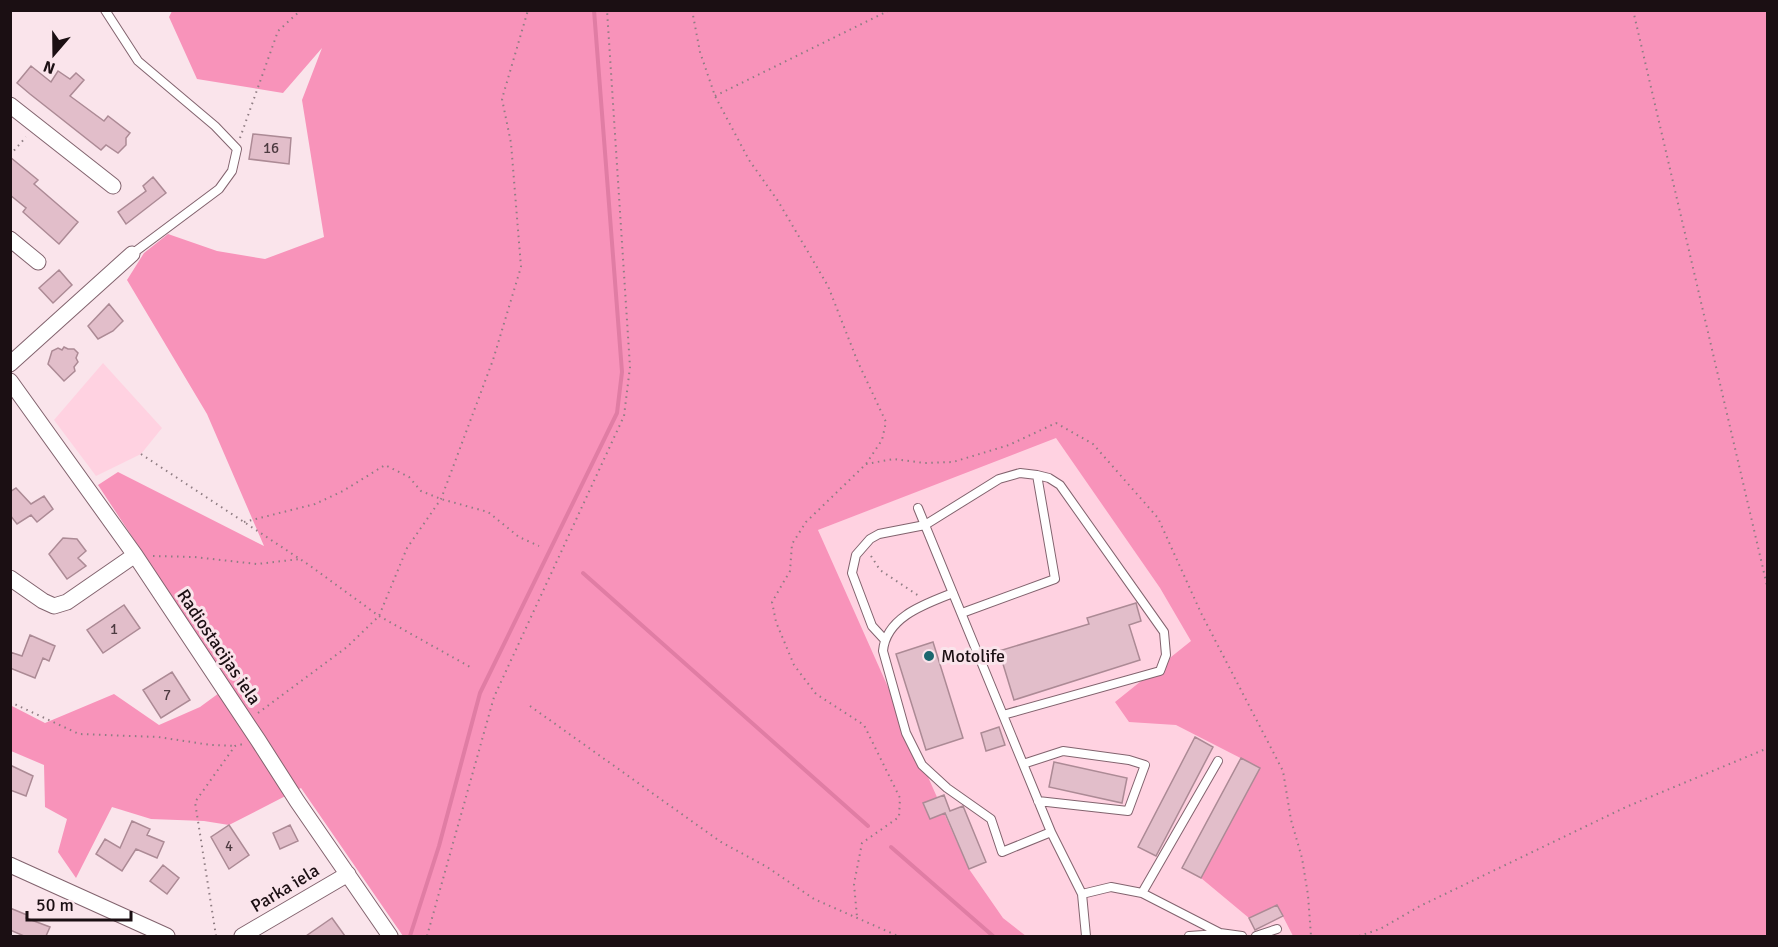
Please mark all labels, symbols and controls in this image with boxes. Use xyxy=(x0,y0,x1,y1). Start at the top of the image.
north arrow xyxy=(24,24,84,84)
text: N xyxy=(41,56,58,78)
house number: 16 xyxy=(263,139,279,157)
street label: Radiostacijas iela xyxy=(172,585,266,709)
house number: 1 xyxy=(110,620,118,638)
place label: Motolife xyxy=(941,645,1005,667)
marker: Motolife xyxy=(922,649,936,663)
house number: 7 xyxy=(163,686,171,704)
house number: 4 xyxy=(225,837,233,855)
street label: Parka iela xyxy=(247,859,323,917)
scale bar xyxy=(27,884,130,922)
text: 50 m xyxy=(36,894,74,916)

